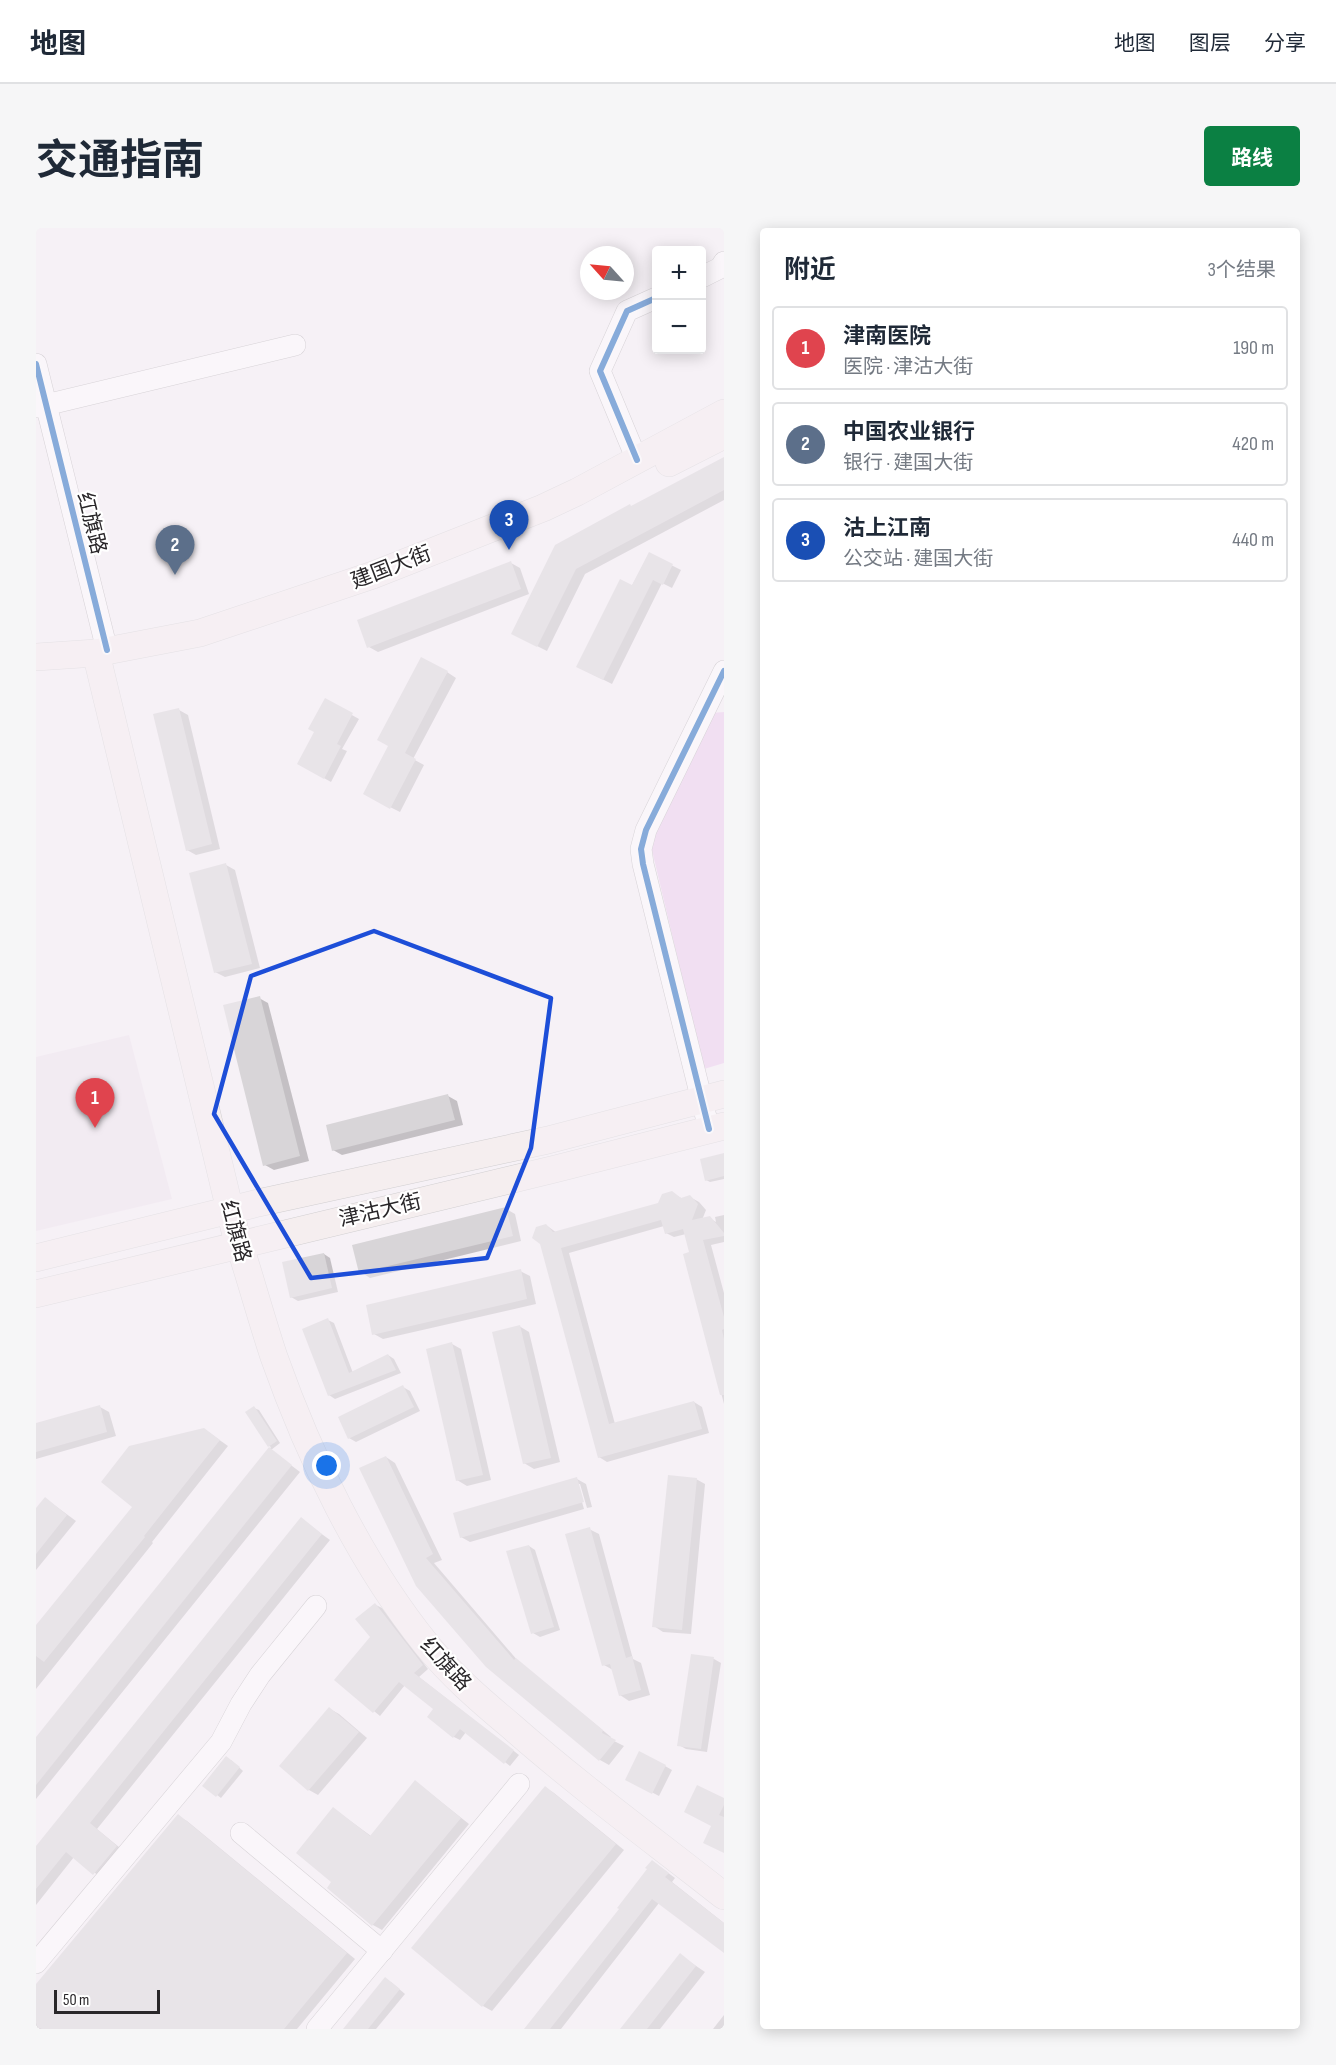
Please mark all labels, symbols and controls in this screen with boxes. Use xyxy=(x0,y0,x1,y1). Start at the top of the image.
text: 地图 xyxy=(30,28,86,61)
text: 地图 xyxy=(1114,31,1156,56)
text: 图层 xyxy=(1189,31,1231,56)
text: 分享 xyxy=(1264,31,1306,56)
button: 路线 xyxy=(1204,126,1300,186)
text: 交通指南 xyxy=(36,136,204,187)
north arrow xyxy=(580,246,634,300)
map controls xyxy=(652,246,706,354)
button: + xyxy=(652,246,706,300)
text: 附近 xyxy=(784,255,836,286)
text: 3个结果 xyxy=(1208,258,1276,282)
button: − xyxy=(652,300,706,354)
text: 津南医院 xyxy=(843,323,931,350)
text: 1 xyxy=(802,336,809,360)
text: 190 m xyxy=(1233,336,1274,360)
text: 医院 · 津沽大街 xyxy=(843,355,973,379)
text: 中国农业银行 xyxy=(843,419,975,446)
text: 2 xyxy=(801,432,810,456)
text: 420 m xyxy=(1232,432,1274,456)
text: 银行 · 建国大街 xyxy=(843,451,973,475)
street label: 红旗路 xyxy=(72,490,111,557)
pin: 3 xyxy=(490,500,528,550)
text: 沽上江南 xyxy=(843,515,931,542)
pin: 2 xyxy=(156,526,194,575)
text: 3 xyxy=(801,528,810,552)
text: 440 m xyxy=(1232,528,1274,552)
street label: 建国大街 xyxy=(347,541,435,594)
text: 公交站 · 建国大街 xyxy=(843,547,993,571)
pin: 1 xyxy=(76,1078,114,1128)
street label: 津沽大街 xyxy=(336,1189,424,1232)
street label: 红旗路 xyxy=(215,1197,256,1265)
your location xyxy=(312,1451,341,1480)
street label: 红旗路 xyxy=(415,1633,476,1696)
scale bar xyxy=(54,1987,160,2014)
text: 50 m xyxy=(63,1991,89,2010)

